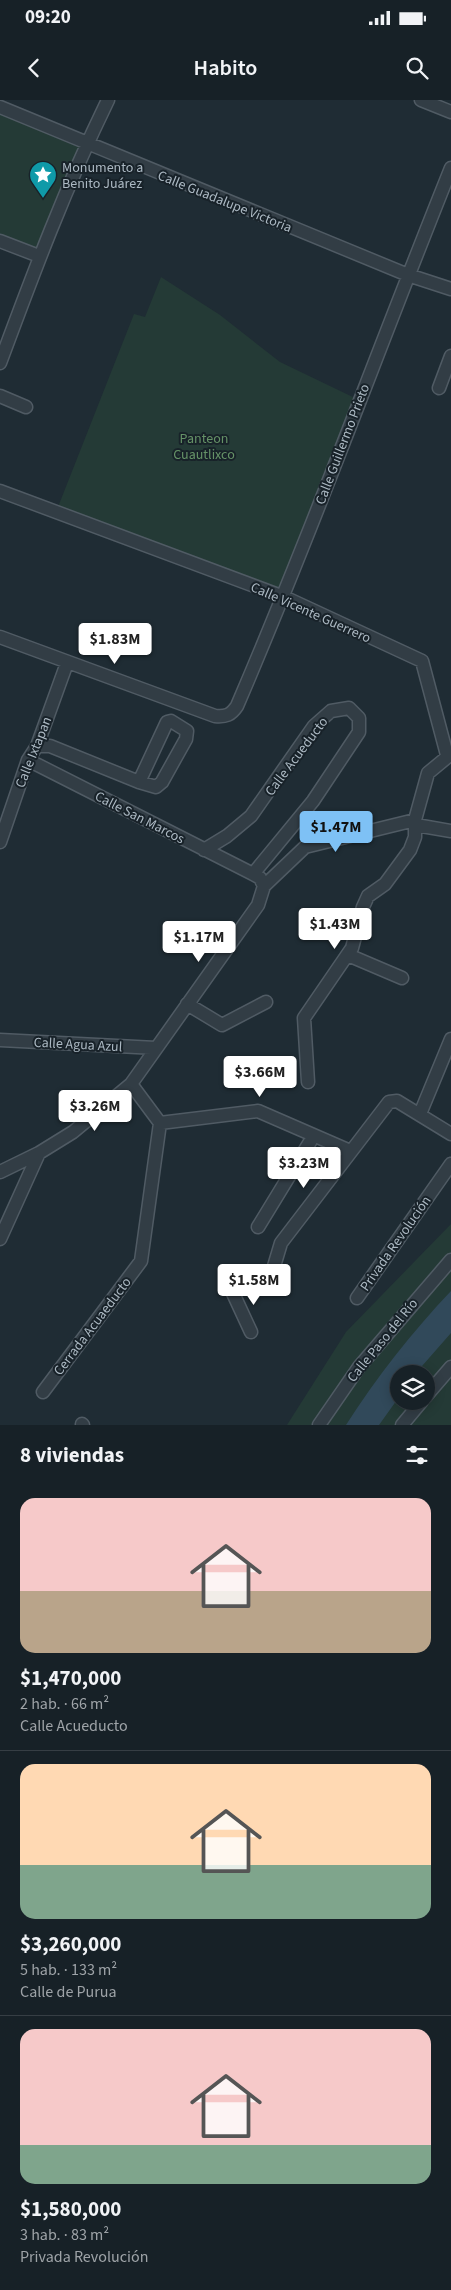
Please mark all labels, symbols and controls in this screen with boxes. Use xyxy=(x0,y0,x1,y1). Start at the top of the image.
text: 09:20 xyxy=(25,4,71,31)
text: Habito xyxy=(194,52,257,84)
icon: back xyxy=(20,54,48,82)
icon: search xyxy=(403,54,431,82)
place label: Monumento a Benito Juárez xyxy=(62,158,143,194)
place icon: Monumento a Benito Juárez xyxy=(28,160,58,199)
street label: Calle Guadalupe Victoria xyxy=(155,166,295,238)
street label: Calle Guillermo Prieto xyxy=(311,381,375,508)
park label: Panteon Cuautlixco xyxy=(173,429,235,465)
street label: Calle Vicente Guerrero xyxy=(247,577,374,648)
pin: $1.83M xyxy=(74,622,156,665)
text: $1.83M xyxy=(90,628,140,650)
street label: Calle Acueducto xyxy=(260,713,333,800)
street label: Calle Ixtapan xyxy=(11,714,57,791)
street label: Calle San Marcos xyxy=(91,787,188,849)
pin: $1.47M xyxy=(295,810,377,853)
text: $1.47M xyxy=(311,816,361,838)
pin: $1.43M xyxy=(294,908,376,950)
text: $1.43M xyxy=(310,913,360,935)
pin: $1.17M xyxy=(158,920,240,963)
text: $1.17M xyxy=(174,926,224,948)
street label: Calle Agua Azul xyxy=(33,1033,123,1057)
pin: $3.66M xyxy=(219,1056,301,1098)
text: $3.66M xyxy=(235,1061,285,1083)
pin: $3.26M xyxy=(54,1090,136,1132)
text: $3.26M xyxy=(70,1095,120,1117)
pin: $3.23M xyxy=(263,1146,345,1189)
text: $3.23M xyxy=(279,1152,329,1174)
street label: Privada Revolución xyxy=(355,1192,436,1295)
pin: $1.58M xyxy=(213,1264,295,1306)
text: $1.58M xyxy=(229,1269,279,1291)
street label: Cerrada Acuaeducto xyxy=(49,1273,136,1380)
street label: Calle Paso del Río xyxy=(343,1294,423,1387)
map controls xyxy=(390,1365,435,1410)
button: layers xyxy=(390,1365,435,1410)
text: 8 viviendas xyxy=(20,1440,124,1470)
icon: filters xyxy=(403,1441,431,1469)
icon: home xyxy=(181,1531,271,1621)
text: $1,470,000 xyxy=(20,1663,121,1693)
text: 2 hab. · 66 m² xyxy=(20,1693,109,1715)
text: Calle Acueducto xyxy=(20,1715,128,1737)
icon: home xyxy=(181,1796,271,1886)
text: $3,260,000 xyxy=(20,1929,121,1959)
text: 5 hab. · 133 m² xyxy=(20,1959,117,1981)
text: Calle de Purua xyxy=(20,1981,117,2003)
icon: home xyxy=(181,2061,271,2151)
text: $1,580,000 xyxy=(20,2194,121,2224)
text: 3 hab. · 83 m² xyxy=(20,2224,109,2246)
text: Privada Revolución xyxy=(20,2246,148,2268)

